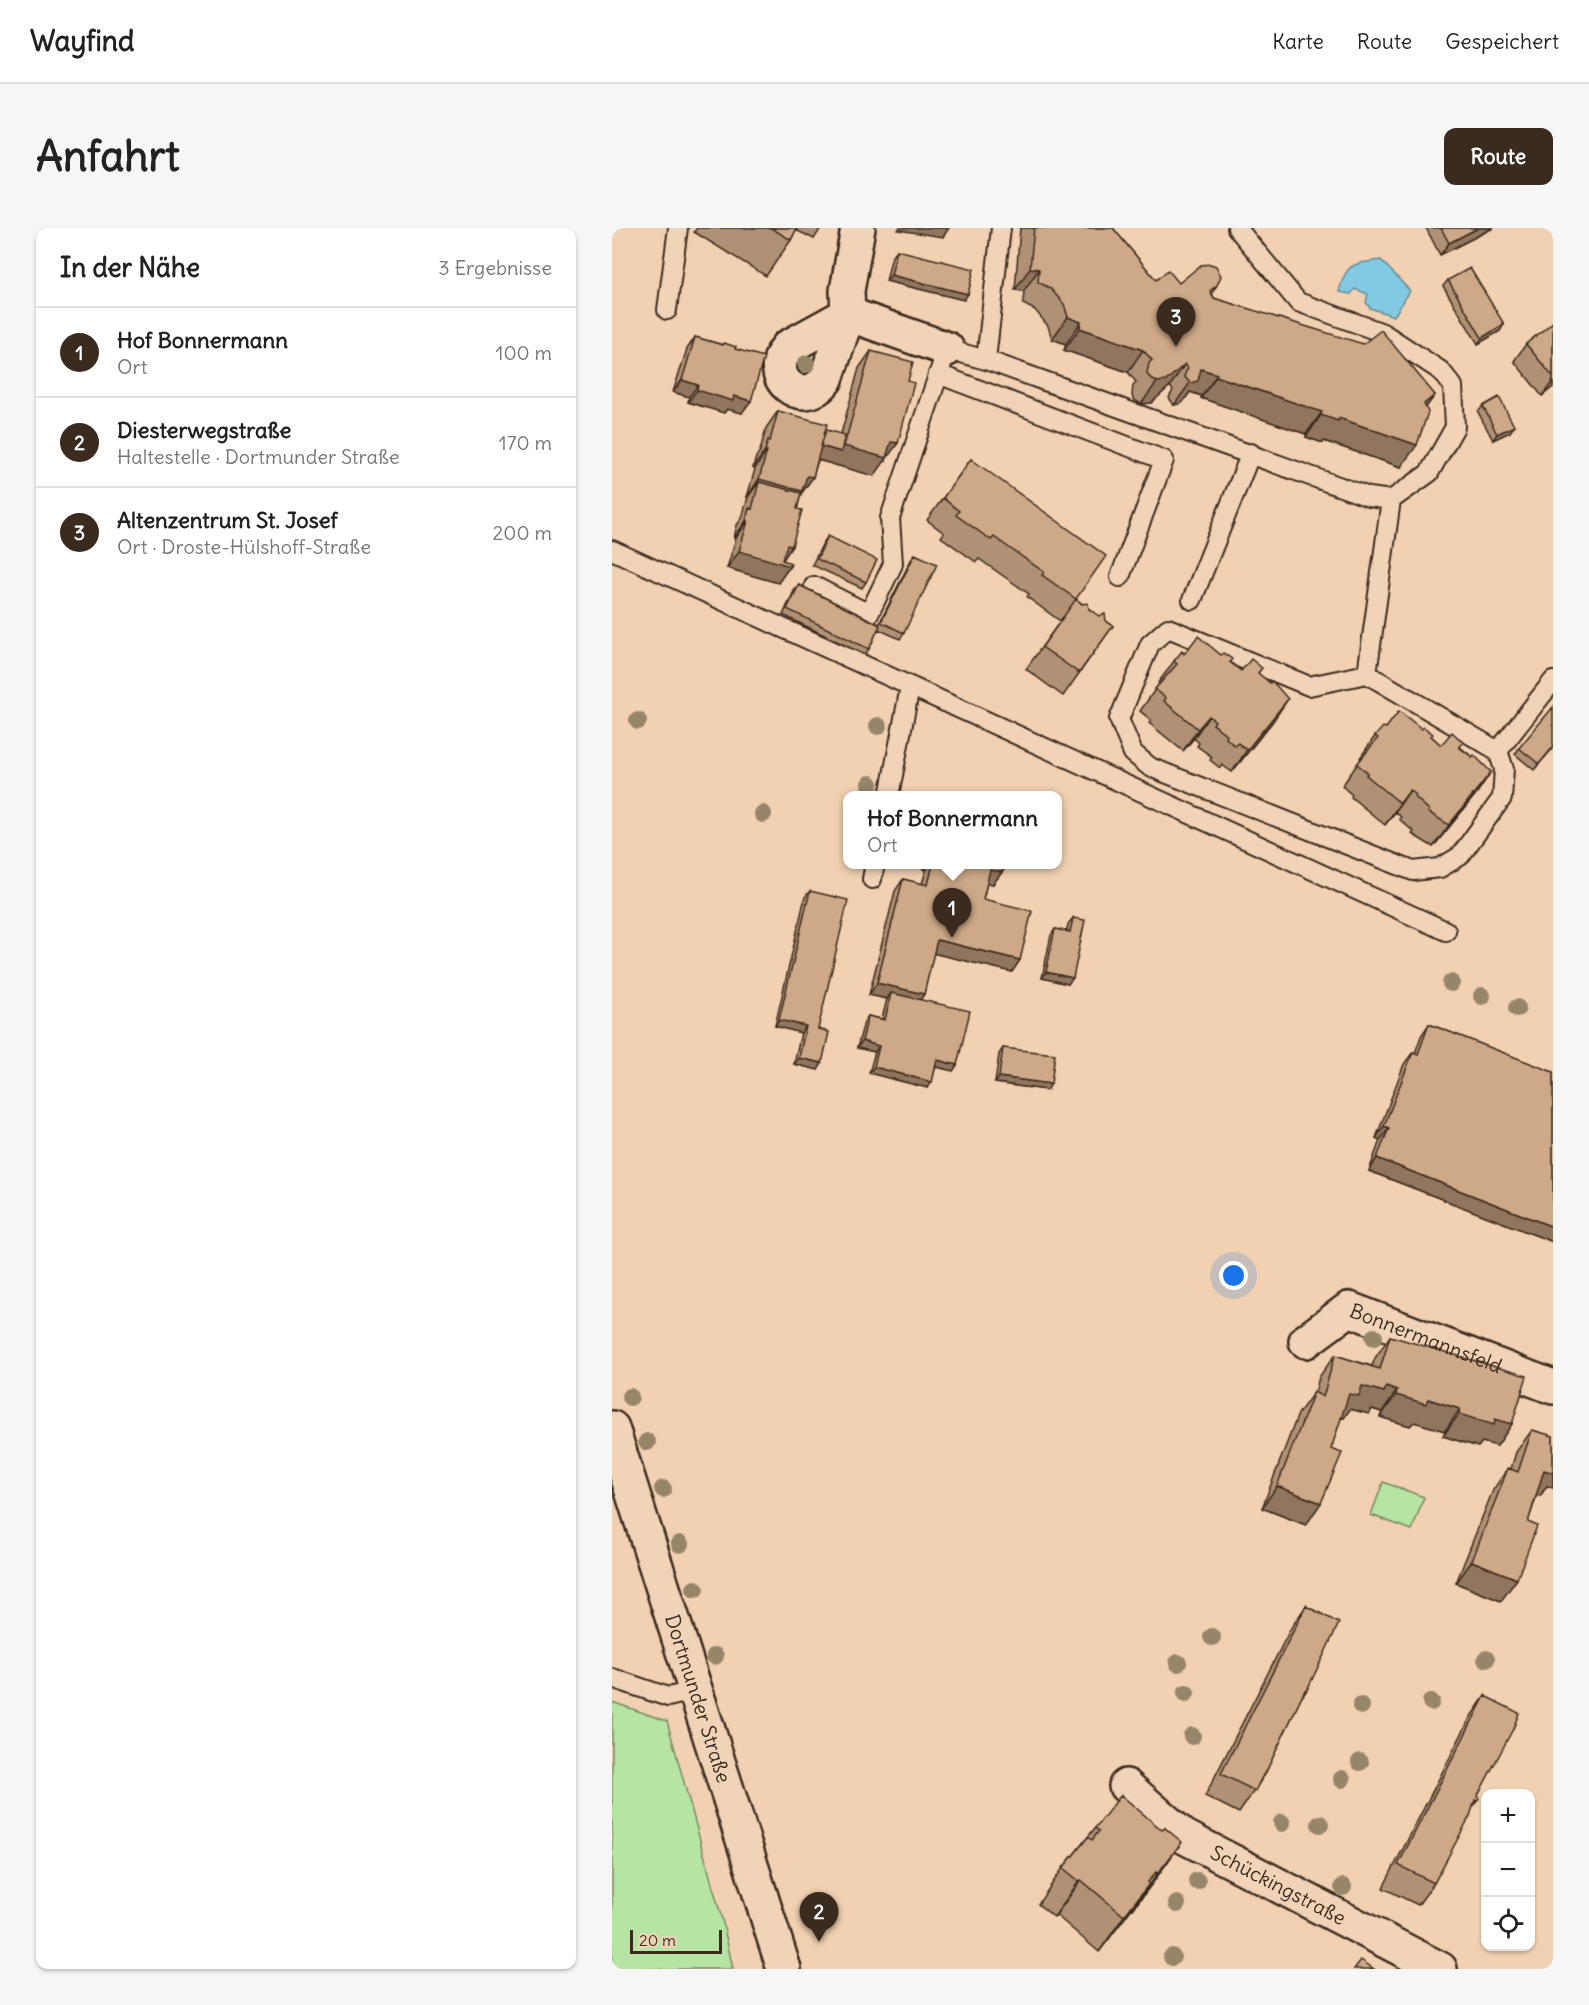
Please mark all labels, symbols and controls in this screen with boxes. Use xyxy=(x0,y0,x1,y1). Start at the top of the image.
text: Wayfind xyxy=(30,23,134,59)
text: Karte xyxy=(1272,28,1324,55)
text: Route xyxy=(1357,28,1412,55)
text: Gespeichert xyxy=(1445,28,1559,55)
button: Route xyxy=(1444,128,1553,185)
text: Anfahrt xyxy=(36,130,180,182)
text: In der Nähe xyxy=(60,251,200,284)
text: 3 Ergebnisse xyxy=(438,255,552,280)
pin: 3 xyxy=(1156,298,1196,347)
text: Hof Bonnermann xyxy=(117,326,288,354)
text: 1 xyxy=(76,340,83,365)
text: 100 m xyxy=(495,340,552,365)
text: Ort xyxy=(117,354,147,379)
text: Diesterwegstraße xyxy=(117,416,291,444)
text: 2 xyxy=(74,430,85,455)
text: 170 m xyxy=(499,430,552,455)
text: Haltestelle · Dortmunder Straße xyxy=(117,444,400,469)
text: Altenzentrum St. Josef xyxy=(117,506,338,534)
text: 3 xyxy=(74,520,85,545)
text: 200 m xyxy=(492,520,552,545)
text: Ort · Droste-Hülshoff-Straße xyxy=(117,534,371,559)
popup xyxy=(843,791,1062,869)
text: Hof Bonnermann xyxy=(867,804,1038,832)
text: Ort xyxy=(867,832,897,857)
pin: 1 xyxy=(932,888,972,938)
your location xyxy=(1219,1261,1248,1290)
street label: Bonnermannsfeld xyxy=(1347,1298,1506,1378)
street label: Dortmunder Straße xyxy=(660,1611,737,1786)
map controls xyxy=(1481,1789,1535,1951)
button: + xyxy=(1481,1789,1535,1843)
street label: Schückingstraße xyxy=(1207,1839,1350,1930)
button: − xyxy=(1481,1843,1535,1897)
pin: 2 xyxy=(800,1892,838,1942)
button: locate xyxy=(1481,1897,1535,1951)
scale bar xyxy=(630,1927,722,1954)
text: 20 m xyxy=(639,1930,676,1950)

